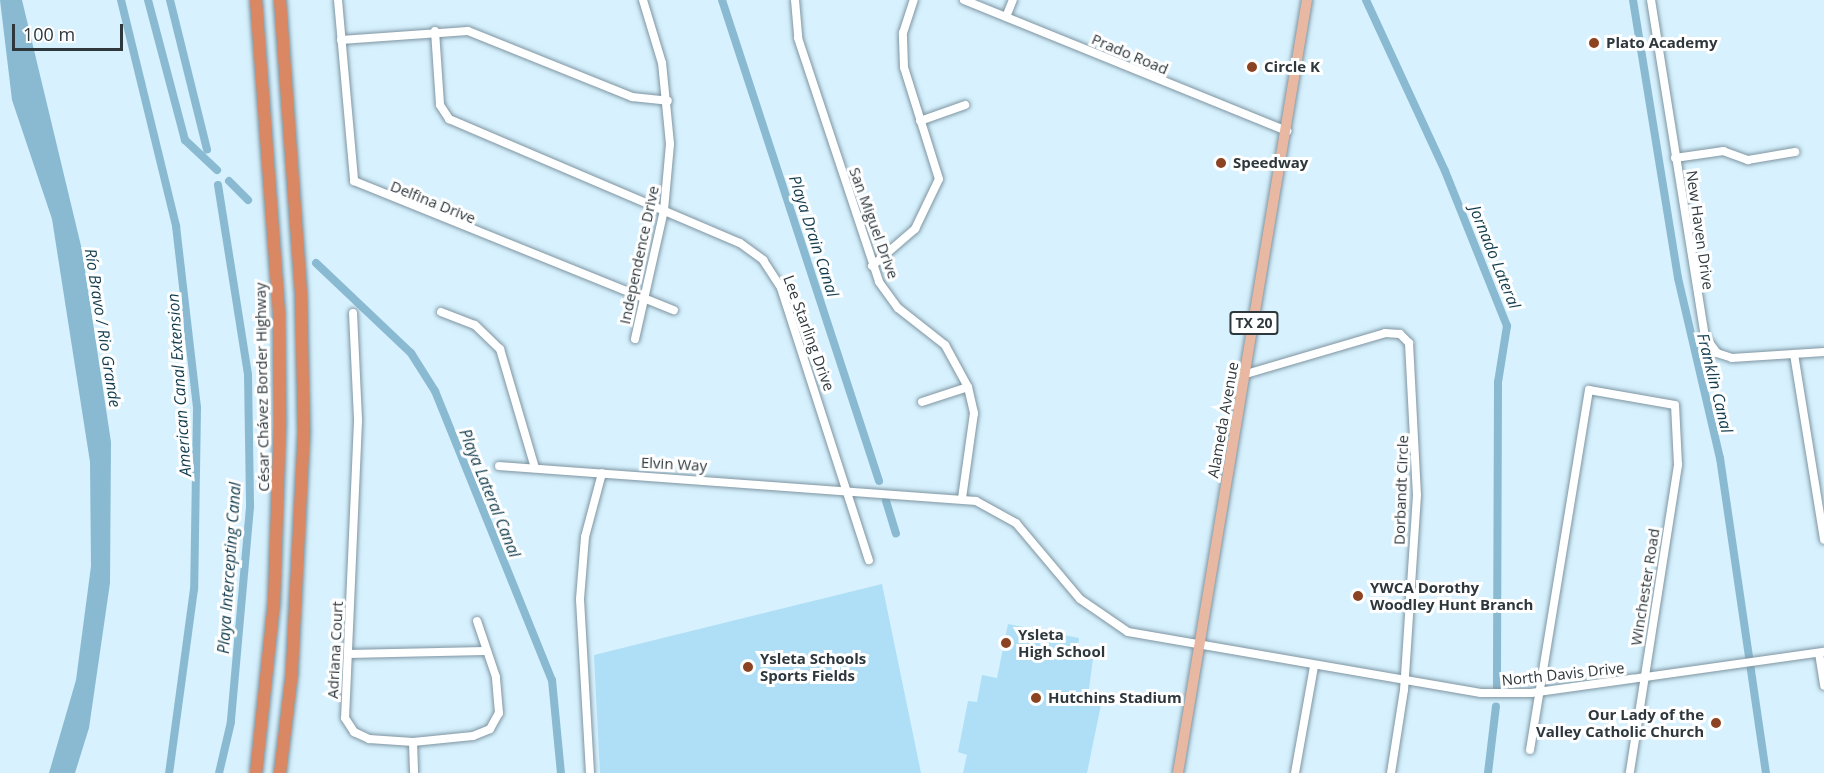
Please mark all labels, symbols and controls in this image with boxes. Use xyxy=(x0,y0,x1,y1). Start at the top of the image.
scale bar xyxy=(15,12,126,50)
text: 100 m xyxy=(23,22,75,46)
street label: Prado Road xyxy=(1089,30,1171,78)
place label: Plato Academy xyxy=(1606,34,1717,52)
marker: Plato Academy xyxy=(1587,36,1601,50)
place label: Circle K xyxy=(1264,58,1320,76)
marker: Circle K xyxy=(1245,60,1259,74)
place label: Speedway xyxy=(1233,154,1308,172)
marker: Speedway xyxy=(1214,156,1228,170)
street label: San Miguel Drive xyxy=(846,165,902,281)
street label: New Haven Drive xyxy=(1683,169,1717,291)
water label: Playa Drain Canal xyxy=(785,173,843,299)
street label: Delfina Drive xyxy=(388,177,478,227)
street label: Independence Drive xyxy=(616,184,662,326)
water label: Jornado Lateral xyxy=(1466,203,1524,311)
water label: Río Bravo / Rio Grande xyxy=(81,247,125,409)
street label: Lee Starling Drive xyxy=(780,273,838,393)
street label: César Chávez Border Highway xyxy=(251,282,273,492)
water label: American Canal Extension xyxy=(163,293,195,477)
road number: TX 20 xyxy=(1228,312,1280,334)
water label: Franklin Canal xyxy=(1693,331,1737,435)
street label: Alameda Avenue xyxy=(1204,361,1242,479)
water label: Playa Lateral Canal xyxy=(455,426,525,560)
street label: Dorbandt Circle xyxy=(1390,435,1412,545)
street label: Elvin Way xyxy=(640,453,708,475)
water label: Playa Intercepting Canal xyxy=(213,482,245,654)
street label: Winchester Road xyxy=(1627,527,1663,647)
place label: YWCA Dorothy Woodley Hunt Branch xyxy=(1370,578,1533,613)
marker: YWCA Dorothy Woodley Hunt Branch xyxy=(1351,589,1365,603)
street label: Adriana Court xyxy=(323,601,347,699)
place label: Ysleta High School xyxy=(1018,625,1105,660)
marker: Ysleta High School xyxy=(999,636,1013,650)
place label: Ysleta Schools Sports Fields xyxy=(760,649,866,684)
street label: North Davis Drive xyxy=(1501,659,1625,689)
marker: Ysleta Schools Sports Fields xyxy=(741,660,755,674)
place label: Hutchins Stadium xyxy=(1048,689,1182,707)
marker: Hutchins Stadium xyxy=(1029,691,1043,705)
place label: Our Lady of the Valley Catholic Church xyxy=(1536,705,1704,740)
marker: Our Lady of the Valley Catholic Church xyxy=(1709,716,1723,730)

